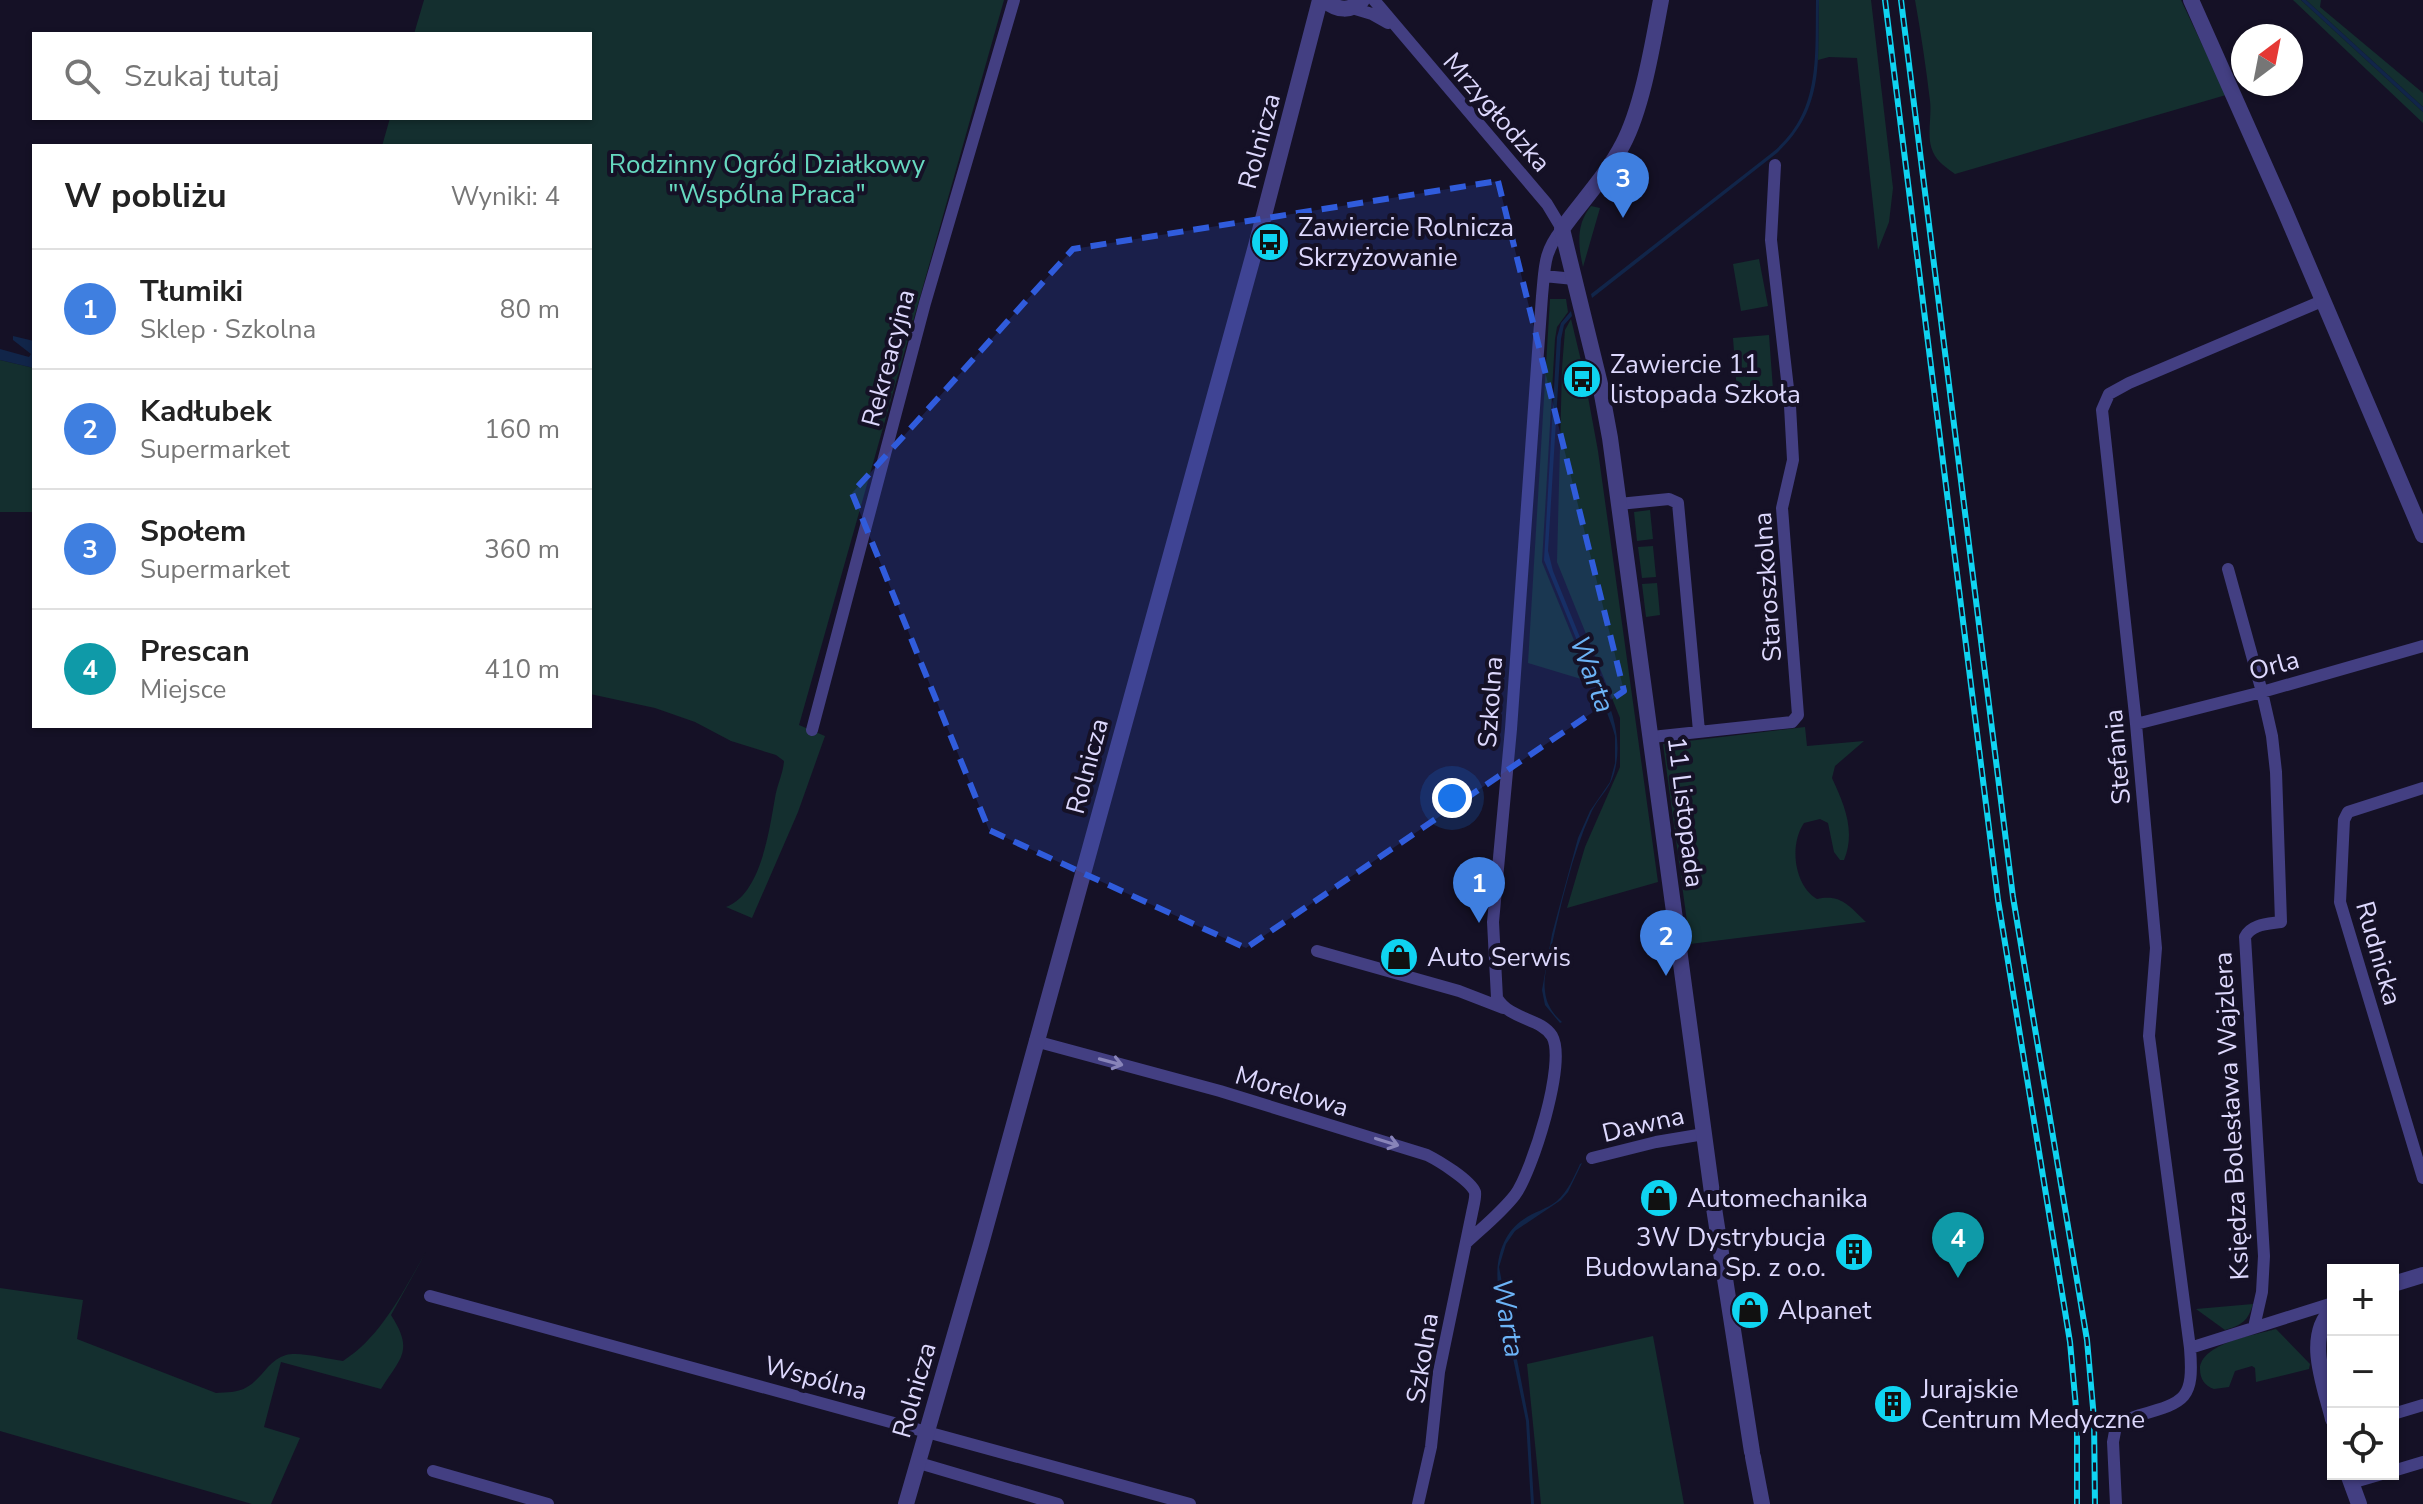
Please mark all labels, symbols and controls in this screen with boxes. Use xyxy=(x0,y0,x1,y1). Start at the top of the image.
north arrow xyxy=(2231,24,2303,96)
search box xyxy=(32,32,592,120)
street label: Mrzygłodzka xyxy=(1435,45,1558,180)
icon: search xyxy=(60,54,104,98)
text: Szukaj tutaj xyxy=(124,56,280,97)
street label: Rolnicza xyxy=(1230,89,1289,193)
park label: Rodzinny Ogród Działkowy "Wspólna Praca" xyxy=(609,147,926,212)
pin: 3 xyxy=(1597,152,1649,218)
text: W pobliżu xyxy=(64,173,227,219)
text: Wyniki: 4 xyxy=(451,179,560,214)
place label: Zawiercie Rolnicza Skrzyżowanie xyxy=(1298,210,1514,275)
bus stop icon: Zawiercie Rolnicza Skrzyżowanie xyxy=(1249,221,1291,263)
text: Tłumiki xyxy=(140,271,243,312)
street label: Rekreacyjna xyxy=(853,286,924,431)
text: 1 xyxy=(82,292,98,327)
text: 80 m xyxy=(500,292,560,327)
text: Sklep · Szkolna xyxy=(140,312,316,347)
place label: Zawiercie 11 listopada Szkoła xyxy=(1610,347,1801,412)
bus stop icon: Zawiercie 11 listopada Szkoła xyxy=(1561,358,1603,400)
text: Kadłubek xyxy=(140,391,272,432)
text: 2 xyxy=(82,412,98,447)
text: 160 m xyxy=(484,412,560,447)
text: Supermarket xyxy=(140,432,290,467)
text: Społem xyxy=(140,511,246,552)
street label: Staroszkolna xyxy=(1745,511,1790,663)
text: 3 xyxy=(82,532,98,567)
text: 360 m xyxy=(484,532,560,567)
text: Supermarket xyxy=(140,552,290,587)
water label: Warta xyxy=(1560,630,1624,718)
text: Prescan xyxy=(140,631,250,672)
street label: Orla xyxy=(2245,642,2303,689)
text: 4 xyxy=(82,652,98,687)
text: 410 m xyxy=(484,652,560,687)
street label: Szkolna xyxy=(1470,655,1511,749)
text: Miejsce xyxy=(140,672,226,707)
street label: Stefania xyxy=(2096,708,2139,806)
street label: Rolnicza xyxy=(1058,714,1117,818)
street label: 11 Listopada xyxy=(1659,735,1712,889)
your location xyxy=(1432,778,1472,818)
pin: 1 xyxy=(1453,857,1505,923)
street label: Rudnicka xyxy=(2347,897,2410,1009)
pin: 2 xyxy=(1640,910,1692,976)
shop icon: Auto Serwis xyxy=(1378,936,1420,978)
place label: Auto Serwis xyxy=(1427,940,1571,975)
street label: Księdza Bolesława Wajzlera xyxy=(2205,951,2258,1281)
one-way arrow xyxy=(1097,1055,1123,1070)
street label: Morelowa xyxy=(1231,1058,1353,1125)
street label: Dawna xyxy=(1599,1098,1688,1151)
one-way arrow xyxy=(1375,1136,1400,1151)
shop icon: Automechanika xyxy=(1638,1177,1680,1219)
place label: Automechanika xyxy=(1687,1181,1868,1216)
pin: 4 xyxy=(1932,1212,1984,1278)
place label: 3W Dystrybucja Budowlana Sp. z o.o. xyxy=(1585,1220,1826,1285)
building icon: 3W Dystrybucja Budowlana Sp. z o.o. xyxy=(1833,1231,1875,1273)
map controls xyxy=(2327,1264,2399,1480)
button: + xyxy=(2327,1264,2399,1336)
water label: Warta xyxy=(1482,1276,1534,1361)
shop icon: Alpanet xyxy=(1729,1289,1771,1331)
place label: Alpanet xyxy=(1778,1293,1872,1328)
street label: Szkolna xyxy=(1398,1310,1447,1406)
button: − xyxy=(2327,1336,2399,1408)
street label: Rolnicza xyxy=(884,1338,945,1442)
street label: Wspólna xyxy=(760,1348,871,1409)
place label: Jurajskie Centrum Medyczne xyxy=(1920,1372,2145,1437)
building icon: Jurajskie Centrum Medyczne xyxy=(1872,1383,1914,1425)
button: locate xyxy=(2327,1408,2399,1480)

